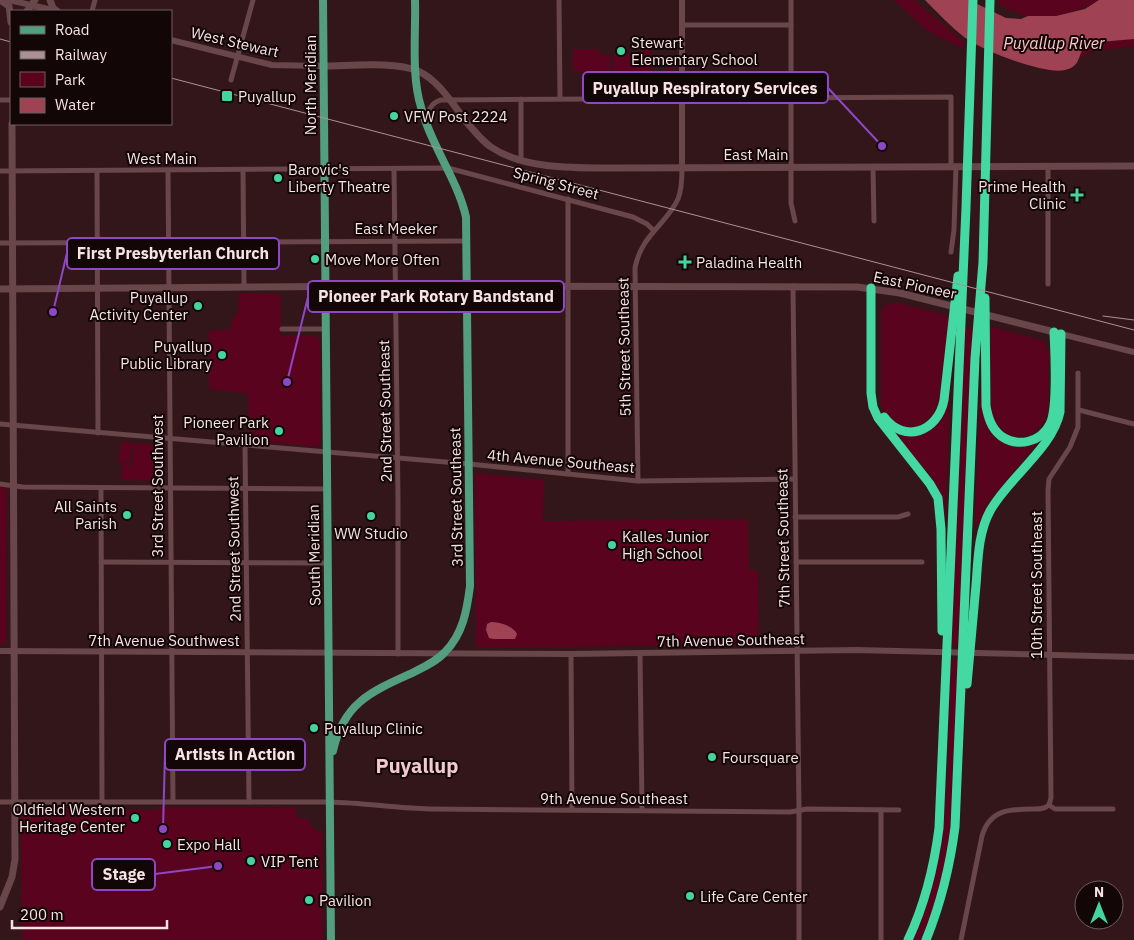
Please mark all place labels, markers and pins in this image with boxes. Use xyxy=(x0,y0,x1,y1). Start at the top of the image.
place label: Stewart Elementary School xyxy=(631,33,758,69)
marker: Stewart Elementary School xyxy=(615,45,627,57)
callout: Puyallup Respiratory Services xyxy=(583,72,828,103)
place label: Puyallup xyxy=(238,87,296,106)
marker: Puyallup xyxy=(220,89,234,103)
place label: VFW Post 2224 xyxy=(404,107,508,126)
marker: VFW Post 2224 xyxy=(388,110,400,122)
place label: Barovic's Liberty Theatre xyxy=(288,160,390,196)
marker: Barovic's Liberty Theatre xyxy=(272,172,284,184)
place label: Prime Health Clinic xyxy=(978,177,1066,213)
marker: Prime Health Clinic xyxy=(1070,188,1084,202)
callout: First Presbyterian Church xyxy=(67,238,279,269)
place label: Move More Often xyxy=(325,250,440,269)
marker: Move More Often xyxy=(309,253,321,265)
place label: Paladina Health xyxy=(696,253,802,272)
marker: Paladina Health xyxy=(678,255,692,269)
callout: Pioneer Park Rotary Bandstand xyxy=(308,281,564,312)
place label: Puyallup Activity Center xyxy=(89,288,188,324)
marker: Puyallup Activity Center xyxy=(192,300,204,312)
place label: Puyallup Public Library xyxy=(120,337,213,373)
marker: Puyallup Public Library xyxy=(216,349,228,361)
place label: Pioneer Park Pavilion xyxy=(183,413,269,449)
marker: Pioneer Park Pavilion xyxy=(273,425,285,437)
place label: All Saints Parish xyxy=(54,497,117,533)
marker: All Saints Parish xyxy=(121,509,133,521)
marker: WW Studio xyxy=(365,510,377,522)
place label: WW Studio xyxy=(334,524,408,543)
place label: Kalles Junior High School xyxy=(622,527,709,563)
marker: Kalles Junior High School xyxy=(606,539,618,551)
place label: Puyallup Clinic xyxy=(324,719,423,738)
marker: Puyallup Clinic xyxy=(308,722,320,734)
callout: Artists in Action xyxy=(165,739,305,770)
place label: Foursquare xyxy=(722,748,799,767)
marker: Foursquare xyxy=(706,751,718,763)
place label: Oldfield Western Heritage Center xyxy=(12,800,125,836)
marker: Oldfield Western Heritage Center xyxy=(129,812,141,824)
place label: Expo Hall xyxy=(177,835,241,854)
marker: Expo Hall xyxy=(161,838,173,850)
place label: VIP Tent xyxy=(261,852,318,871)
marker: VIP Tent xyxy=(245,855,257,867)
callout: Stage xyxy=(92,859,155,890)
place label: Life Care Center xyxy=(700,887,808,906)
marker: Life Care Center xyxy=(684,890,696,902)
place label: Pavilion xyxy=(319,891,372,910)
marker: Pavilion xyxy=(303,894,315,906)

